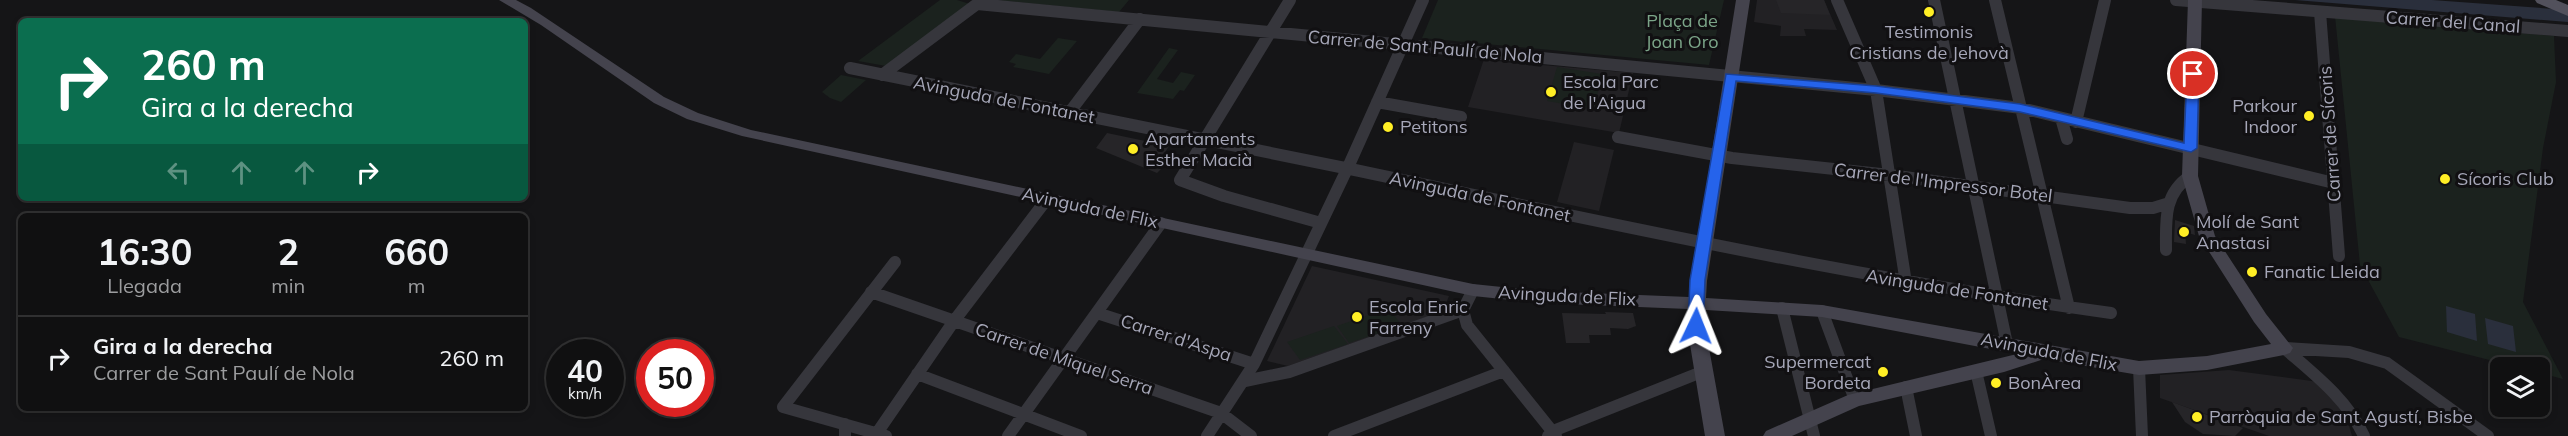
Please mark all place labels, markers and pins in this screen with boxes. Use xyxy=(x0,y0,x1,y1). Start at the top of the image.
marker: Testimonis Cristians de Jehovà xyxy=(1922,5,1936,19)
place label: Testimonis Cristians de Jehovà xyxy=(1849,20,2009,64)
pin xyxy=(2167,48,2218,99)
place label: Escola Parc de l'Aigua xyxy=(1563,70,1659,114)
marker: Escola Parc de l'Aigua xyxy=(1544,85,1558,99)
place label: Parkour Indoor xyxy=(2232,94,2297,138)
marker: Parkour Indoor xyxy=(2302,109,2316,123)
place label: Petitons xyxy=(1400,115,1468,138)
marker: Petitons xyxy=(1381,120,1395,134)
place label: Apartaments Esther Macià xyxy=(1145,127,1255,171)
marker: Apartaments Esther Macià xyxy=(1126,142,1140,156)
place label: Sícoris Club xyxy=(2457,167,2554,190)
marker: Sícoris Club xyxy=(2438,172,2452,186)
place label: Molí de Sant Anastasi xyxy=(2196,210,2299,254)
marker: Molí de Sant Anastasi xyxy=(2177,225,2191,239)
place label: Fanatic Lleida xyxy=(2264,260,2380,283)
marker: Fanatic Lleida xyxy=(2245,265,2259,279)
place label: Escola Enric Farreny xyxy=(1369,295,1468,339)
marker: Escola Enric Farreny xyxy=(1350,310,1364,324)
place label: Supermercat Bordeta xyxy=(1764,350,1871,394)
marker: Supermercat Bordeta xyxy=(1876,365,1890,379)
place label: BonÀrea xyxy=(2008,371,2081,394)
marker: BonÀrea xyxy=(1989,376,2003,390)
place label: Parròquia de Sant Agustí, Bisbe xyxy=(2209,405,2473,428)
marker: Parròquia de Sant Agustí, Bisbe xyxy=(2190,410,2204,424)

